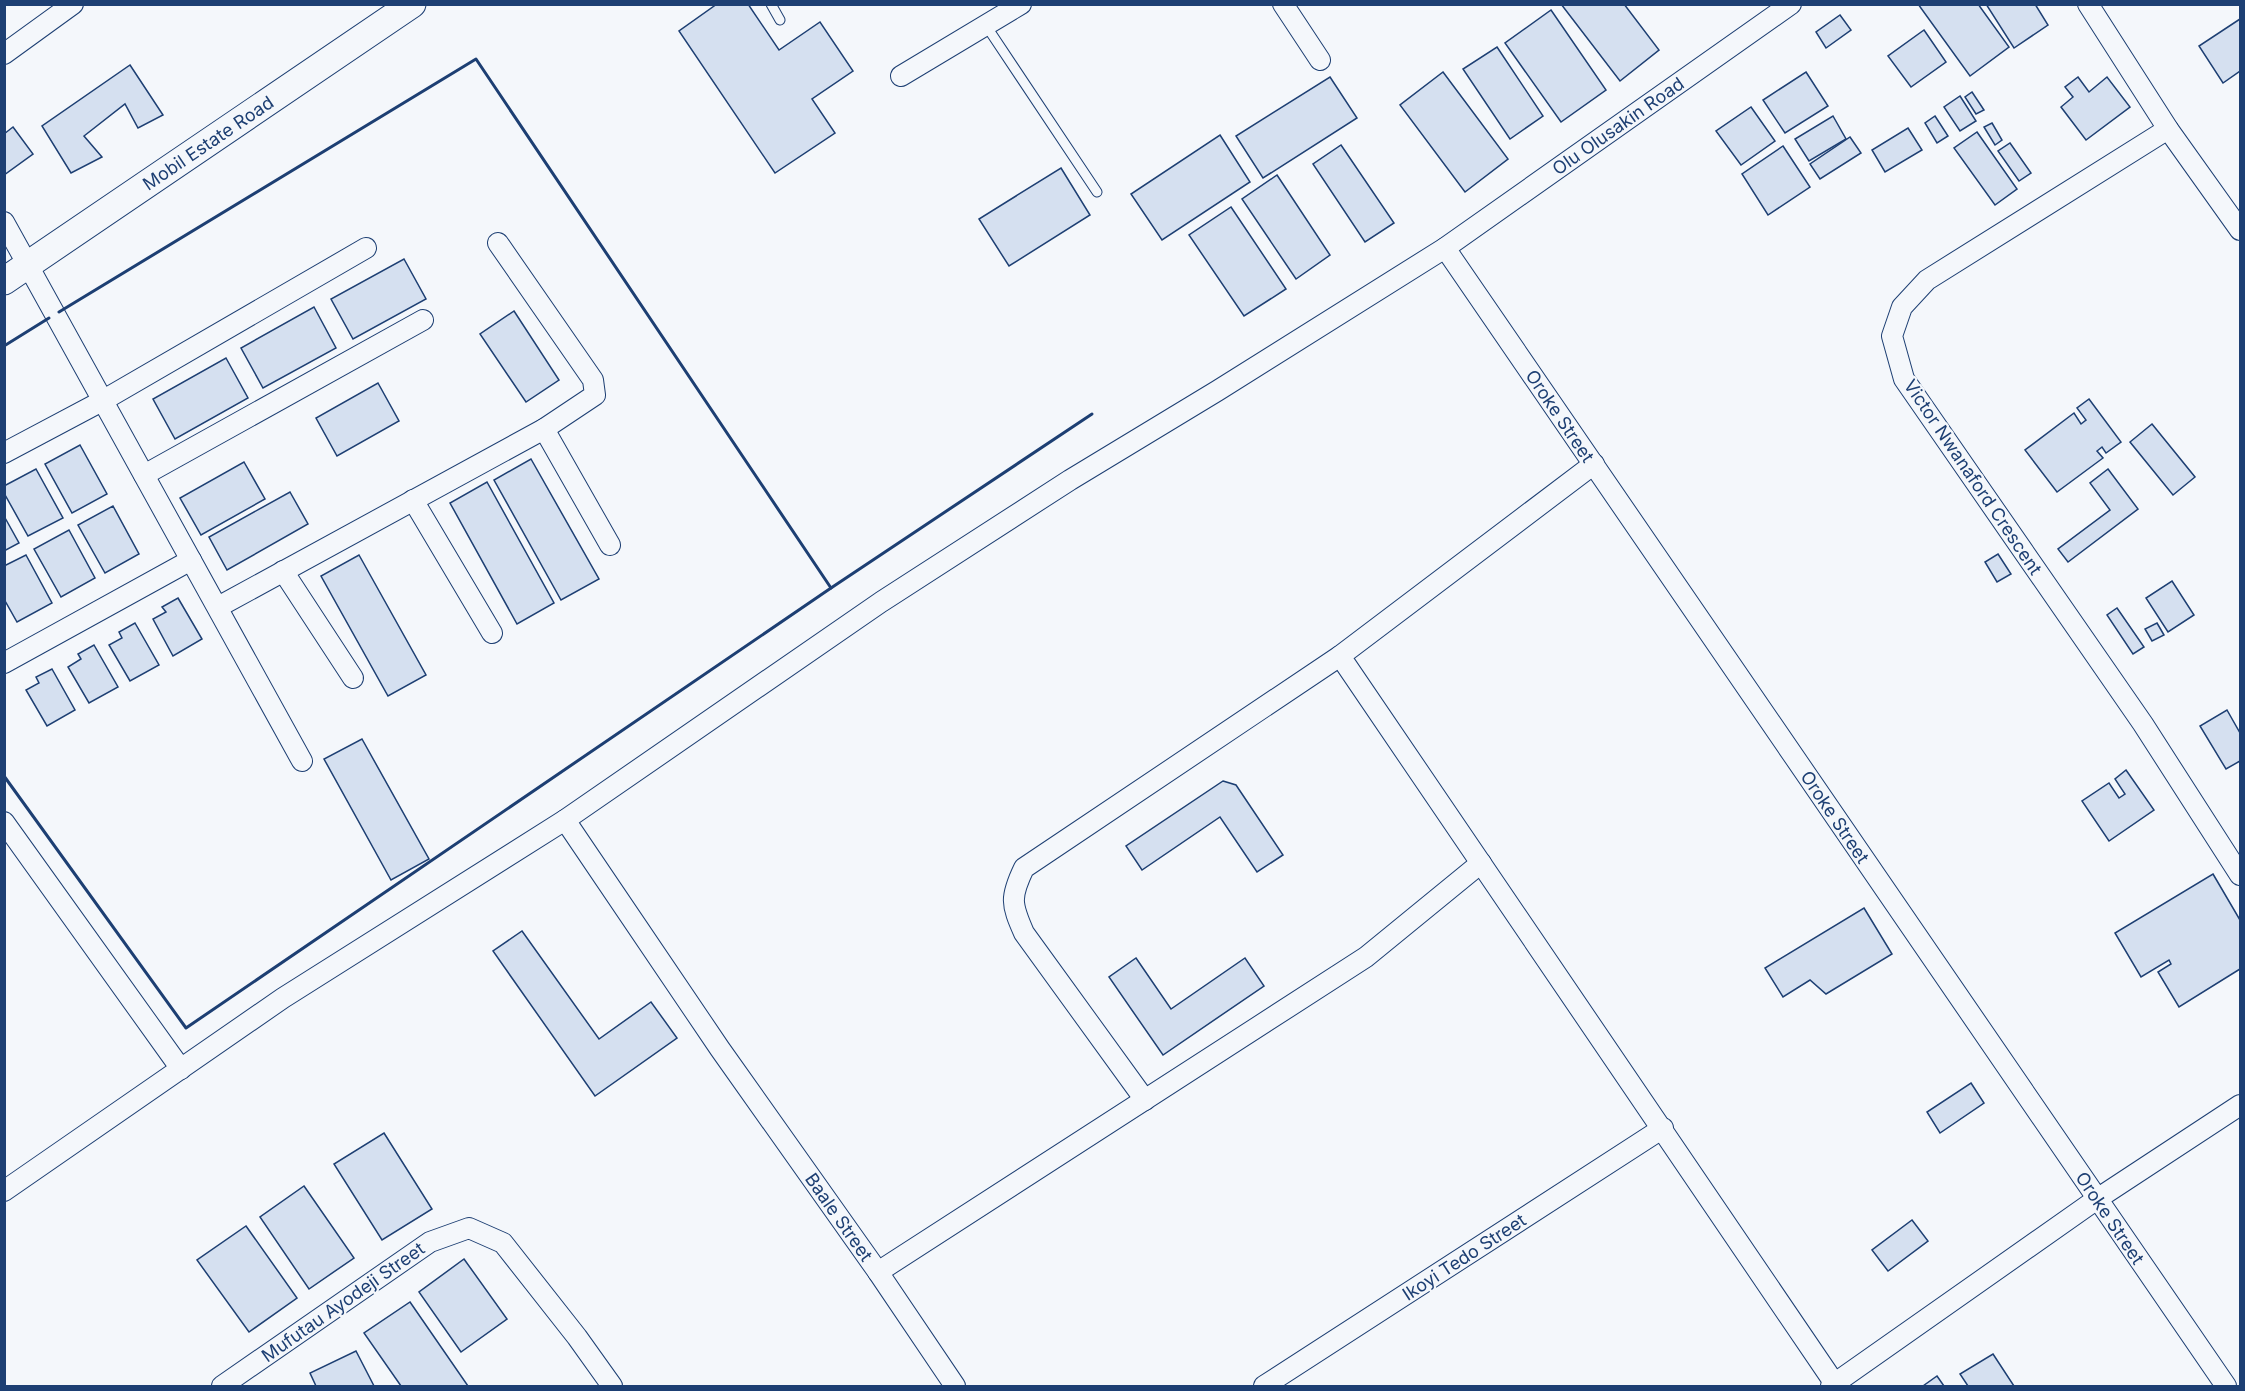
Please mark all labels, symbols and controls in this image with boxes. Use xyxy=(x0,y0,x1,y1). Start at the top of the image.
street label: Olu Olusakin Road xyxy=(1548,73,1688,179)
street label: Mobil Estate Road xyxy=(139,92,277,194)
street label: Oroke Street xyxy=(1521,366,1599,466)
street label: Victor Nwanaford Crescent xyxy=(1900,375,2046,579)
street label: Oroke Street xyxy=(1796,767,1874,867)
street label: Oroke Street xyxy=(2071,1168,2149,1268)
street label: Baale Street xyxy=(801,1169,877,1265)
street label: Ikoyi Tedo Street xyxy=(1398,1209,1530,1305)
street label: Mufutau Ayodeji Street xyxy=(258,1238,429,1366)

